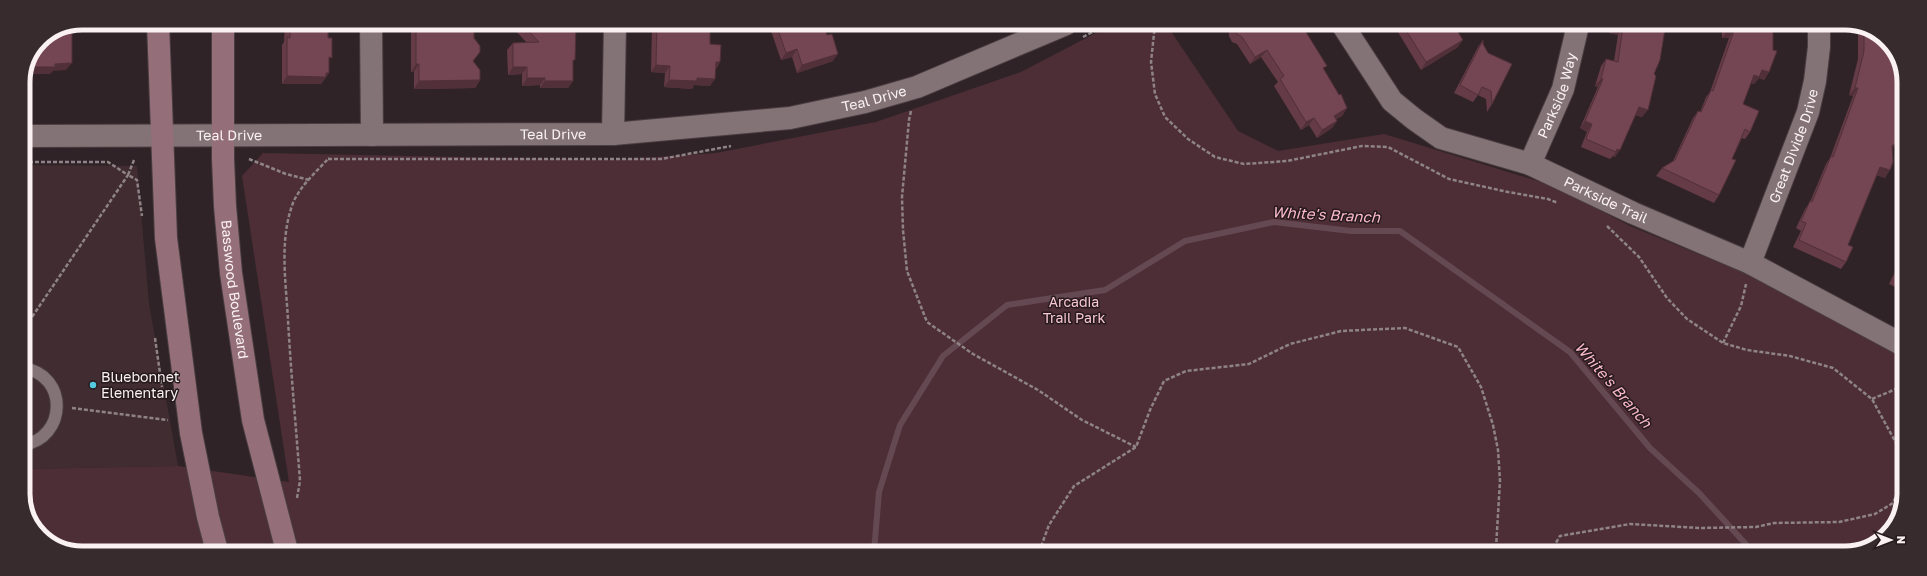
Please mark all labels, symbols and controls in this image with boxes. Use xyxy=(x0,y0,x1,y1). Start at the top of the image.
street label: Parkside Way xyxy=(1533,51,1579,141)
street label: Teal Drive xyxy=(840,82,908,115)
street label: Great Divide Drive xyxy=(1765,87,1821,205)
street label: Teal Drive xyxy=(520,125,586,142)
street label: Teal Drive xyxy=(196,126,262,143)
street label: Parkside Trail xyxy=(1561,172,1651,226)
water label: White's Branch xyxy=(1272,202,1381,226)
street label: Basswood Boulevard xyxy=(218,219,253,360)
park label: Arcadia Trail Park xyxy=(1043,293,1105,326)
water label: White's Branch xyxy=(1572,338,1656,432)
place label: Bluebonnet Elementary xyxy=(101,368,179,401)
marker: Bluebonnet Elementary xyxy=(88,380,98,390)
north arrow xyxy=(1871,520,1911,560)
text: N xyxy=(1895,536,1908,544)

